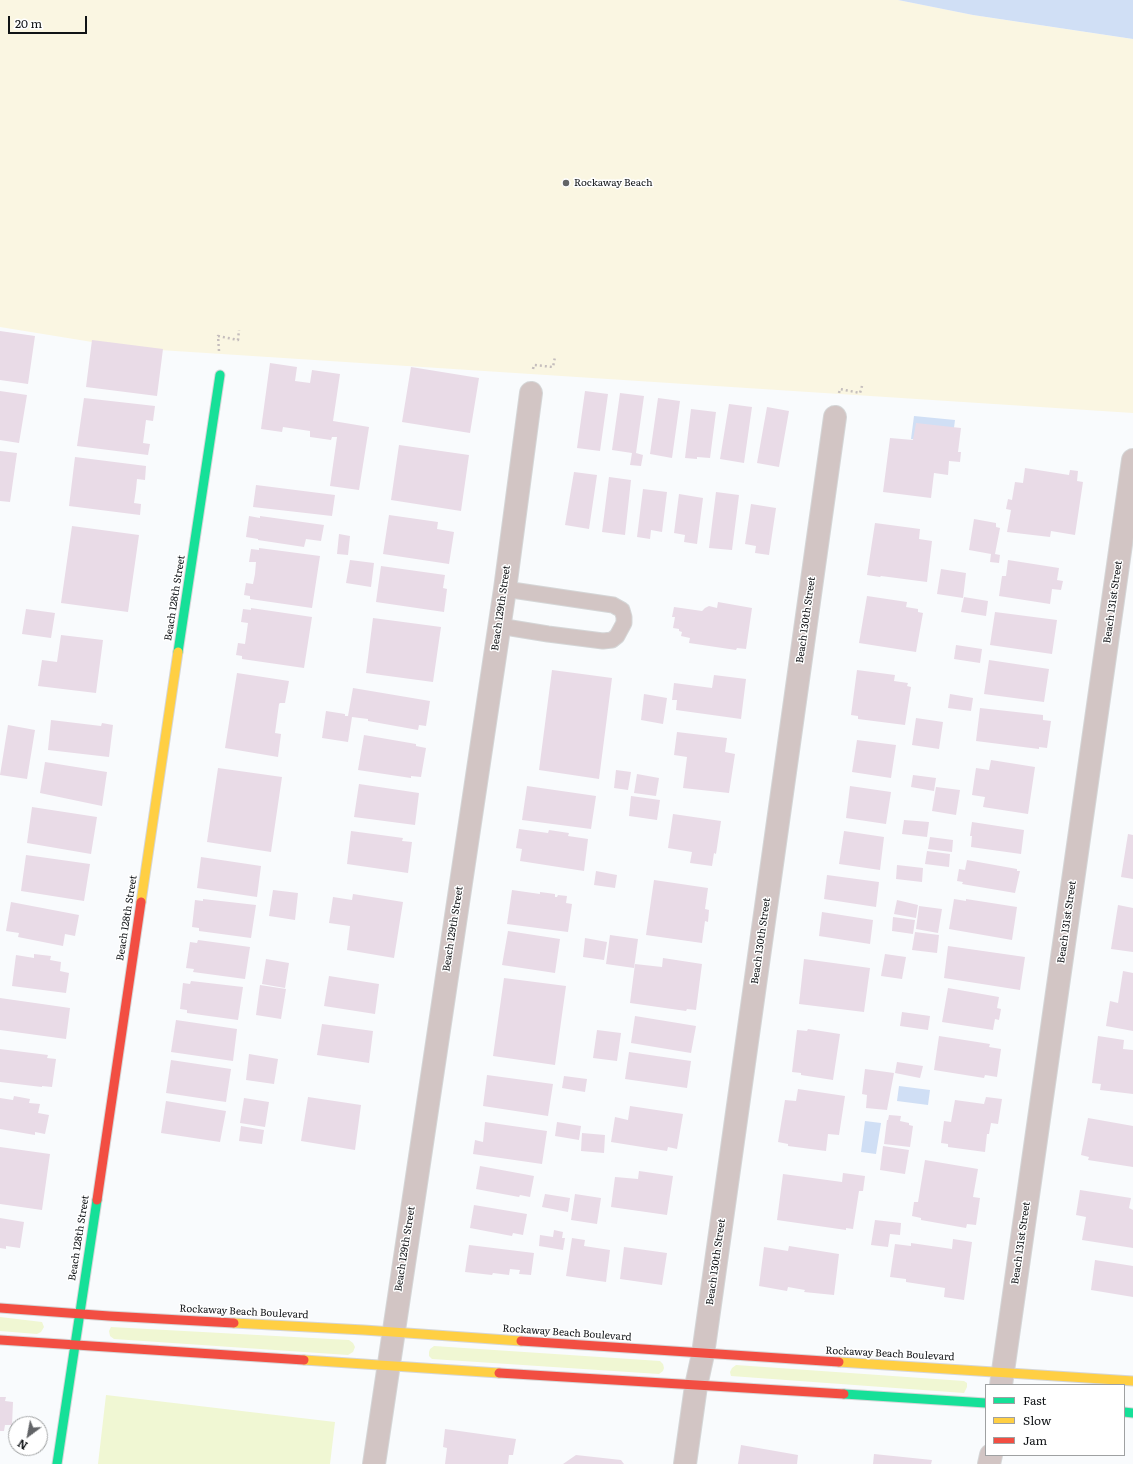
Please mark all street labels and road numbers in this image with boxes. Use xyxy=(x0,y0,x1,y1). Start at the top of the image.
street label: Beach 128th Street xyxy=(162,554,188,642)
street label: Beach 131st Street xyxy=(1101,560,1125,644)
street label: Beach 129th Street xyxy=(489,564,513,652)
street label: Beach 130th Street xyxy=(794,576,818,664)
street label: Beach 128th Street xyxy=(114,874,140,962)
street label: Beach 131st Street xyxy=(1055,880,1079,964)
street label: Beach 129th Street xyxy=(440,885,466,973)
street label: Beach 130th Street xyxy=(749,897,773,985)
street label: Beach 128th Street xyxy=(66,1194,92,1282)
street label: Beach 131st Street xyxy=(1009,1201,1033,1285)
street label: Beach 129th Street xyxy=(392,1205,418,1293)
street label: Beach 130th Street xyxy=(704,1218,728,1306)
street label: Rockaway Beach Boulevard xyxy=(179,1303,309,1321)
street label: Rockaway Beach Boulevard xyxy=(502,1322,632,1344)
street label: Rockaway Beach Boulevard xyxy=(825,1345,955,1363)

